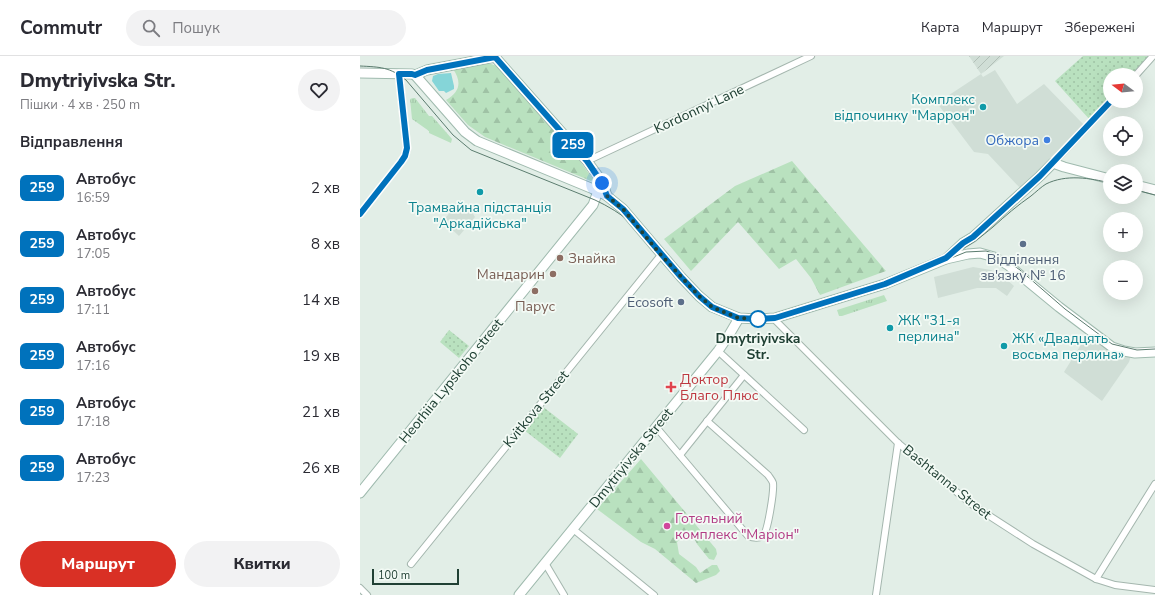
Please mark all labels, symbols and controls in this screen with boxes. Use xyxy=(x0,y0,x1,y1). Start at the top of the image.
search box xyxy=(126,10,406,46)
text: Commutr xyxy=(20,15,102,41)
icon: search xyxy=(140,17,162,39)
text: Пошук xyxy=(172,18,220,38)
text: Карта xyxy=(921,18,960,37)
text: Маршрут xyxy=(982,18,1042,37)
text: Збережені xyxy=(1064,18,1135,37)
text: Dmytriyivska Str. xyxy=(20,68,176,94)
north arrow xyxy=(1103,68,1143,108)
map controls xyxy=(1103,68,1143,300)
button: heart xyxy=(298,69,340,111)
street label: Kordonnyi Lane xyxy=(651,80,747,138)
place label: Комплекс відпочинку "Маррон" xyxy=(834,90,975,125)
text: Пішки · 4 хв · 250 m xyxy=(20,96,140,114)
marker: Комплекс відпочинку "Маррон" xyxy=(978,102,988,112)
button: locate xyxy=(1103,116,1143,156)
place label: Обжора xyxy=(986,131,1039,150)
text: Відправлення xyxy=(20,132,123,152)
line badge: 259 xyxy=(550,132,596,158)
text: 259 xyxy=(560,135,586,154)
marker: Обжора xyxy=(1042,135,1052,145)
button: layers xyxy=(1103,164,1143,204)
text: Автобус xyxy=(76,169,136,189)
your location xyxy=(592,173,612,193)
text: 259 xyxy=(29,178,55,197)
text: 2 хв xyxy=(311,178,340,198)
marker: Трамвайна підстанція "Аркадійська" xyxy=(475,187,485,197)
text: 16:59 xyxy=(76,189,110,207)
place label: Трамвайна підстанція "Аркадійська" xyxy=(409,198,551,233)
button: + xyxy=(1103,212,1143,252)
text: Автобус xyxy=(76,225,136,245)
text: 259 xyxy=(29,234,55,253)
text: 8 хв xyxy=(311,234,340,254)
marker: Відділення зв'язку № 16 xyxy=(1018,239,1028,249)
text: 17:05 xyxy=(76,245,110,263)
place label: Знайка xyxy=(568,249,616,268)
place label: Відділення зв'язку № 16 xyxy=(980,250,1066,285)
marker: Знайка xyxy=(555,253,565,263)
button: − xyxy=(1103,260,1143,300)
place label: Мандарин xyxy=(477,265,545,284)
marker: Мандарин xyxy=(548,269,558,279)
text: Автобус xyxy=(76,281,136,301)
marker: Парус xyxy=(530,286,540,296)
text: 259 xyxy=(29,290,55,309)
text: 14 хв xyxy=(302,290,340,310)
place label: Ecosoft xyxy=(627,293,673,312)
place label: Парус xyxy=(515,297,555,316)
marker: Ecosoft xyxy=(676,297,686,307)
text: 17:11 xyxy=(76,301,110,319)
marker: Dmytriyivska Str. xyxy=(749,310,767,328)
place label: ЖК "31-я перлина" xyxy=(898,311,960,346)
street label: Heorhiia Lypskoho street xyxy=(395,314,507,447)
marker: ЖК "31-я перлина" xyxy=(885,323,895,333)
place label: Dmytriyivska Str. xyxy=(716,329,800,364)
place label: ЖК «Двадцять восьма перлина» xyxy=(1012,329,1124,364)
text: Автобус xyxy=(76,337,136,357)
marker: ЖК «Двадцять восьма перлина» xyxy=(999,341,1009,351)
text: 259 xyxy=(29,346,55,365)
text: 19 хв xyxy=(302,346,340,366)
text: 17:16 xyxy=(76,357,110,375)
street label: Kvitkova Street xyxy=(499,366,573,452)
place label: Доктор Благо Плюс xyxy=(680,370,759,405)
marker: Доктор Благо Плюс xyxy=(665,381,677,393)
text: Автобус xyxy=(76,393,136,413)
text: 259 xyxy=(29,402,55,421)
text: 21 хв xyxy=(302,402,340,422)
street label: Dmytriyivska Street xyxy=(585,404,677,512)
text: 17:18 xyxy=(76,413,110,431)
street label: Bashtanna Street xyxy=(899,440,995,524)
text: Автобус xyxy=(76,449,136,469)
text: 259 xyxy=(29,458,55,477)
text: 26 хв xyxy=(302,458,340,478)
text: 17:23 xyxy=(76,469,110,487)
place label: Готельний комплекс "Маріон" xyxy=(675,509,799,544)
marker: Готельний комплекс "Маріон" xyxy=(662,521,672,531)
button: Маршрут xyxy=(20,541,176,587)
button: Квитки xyxy=(184,541,340,587)
scale bar xyxy=(372,567,459,586)
text: 100 m xyxy=(378,568,410,583)

